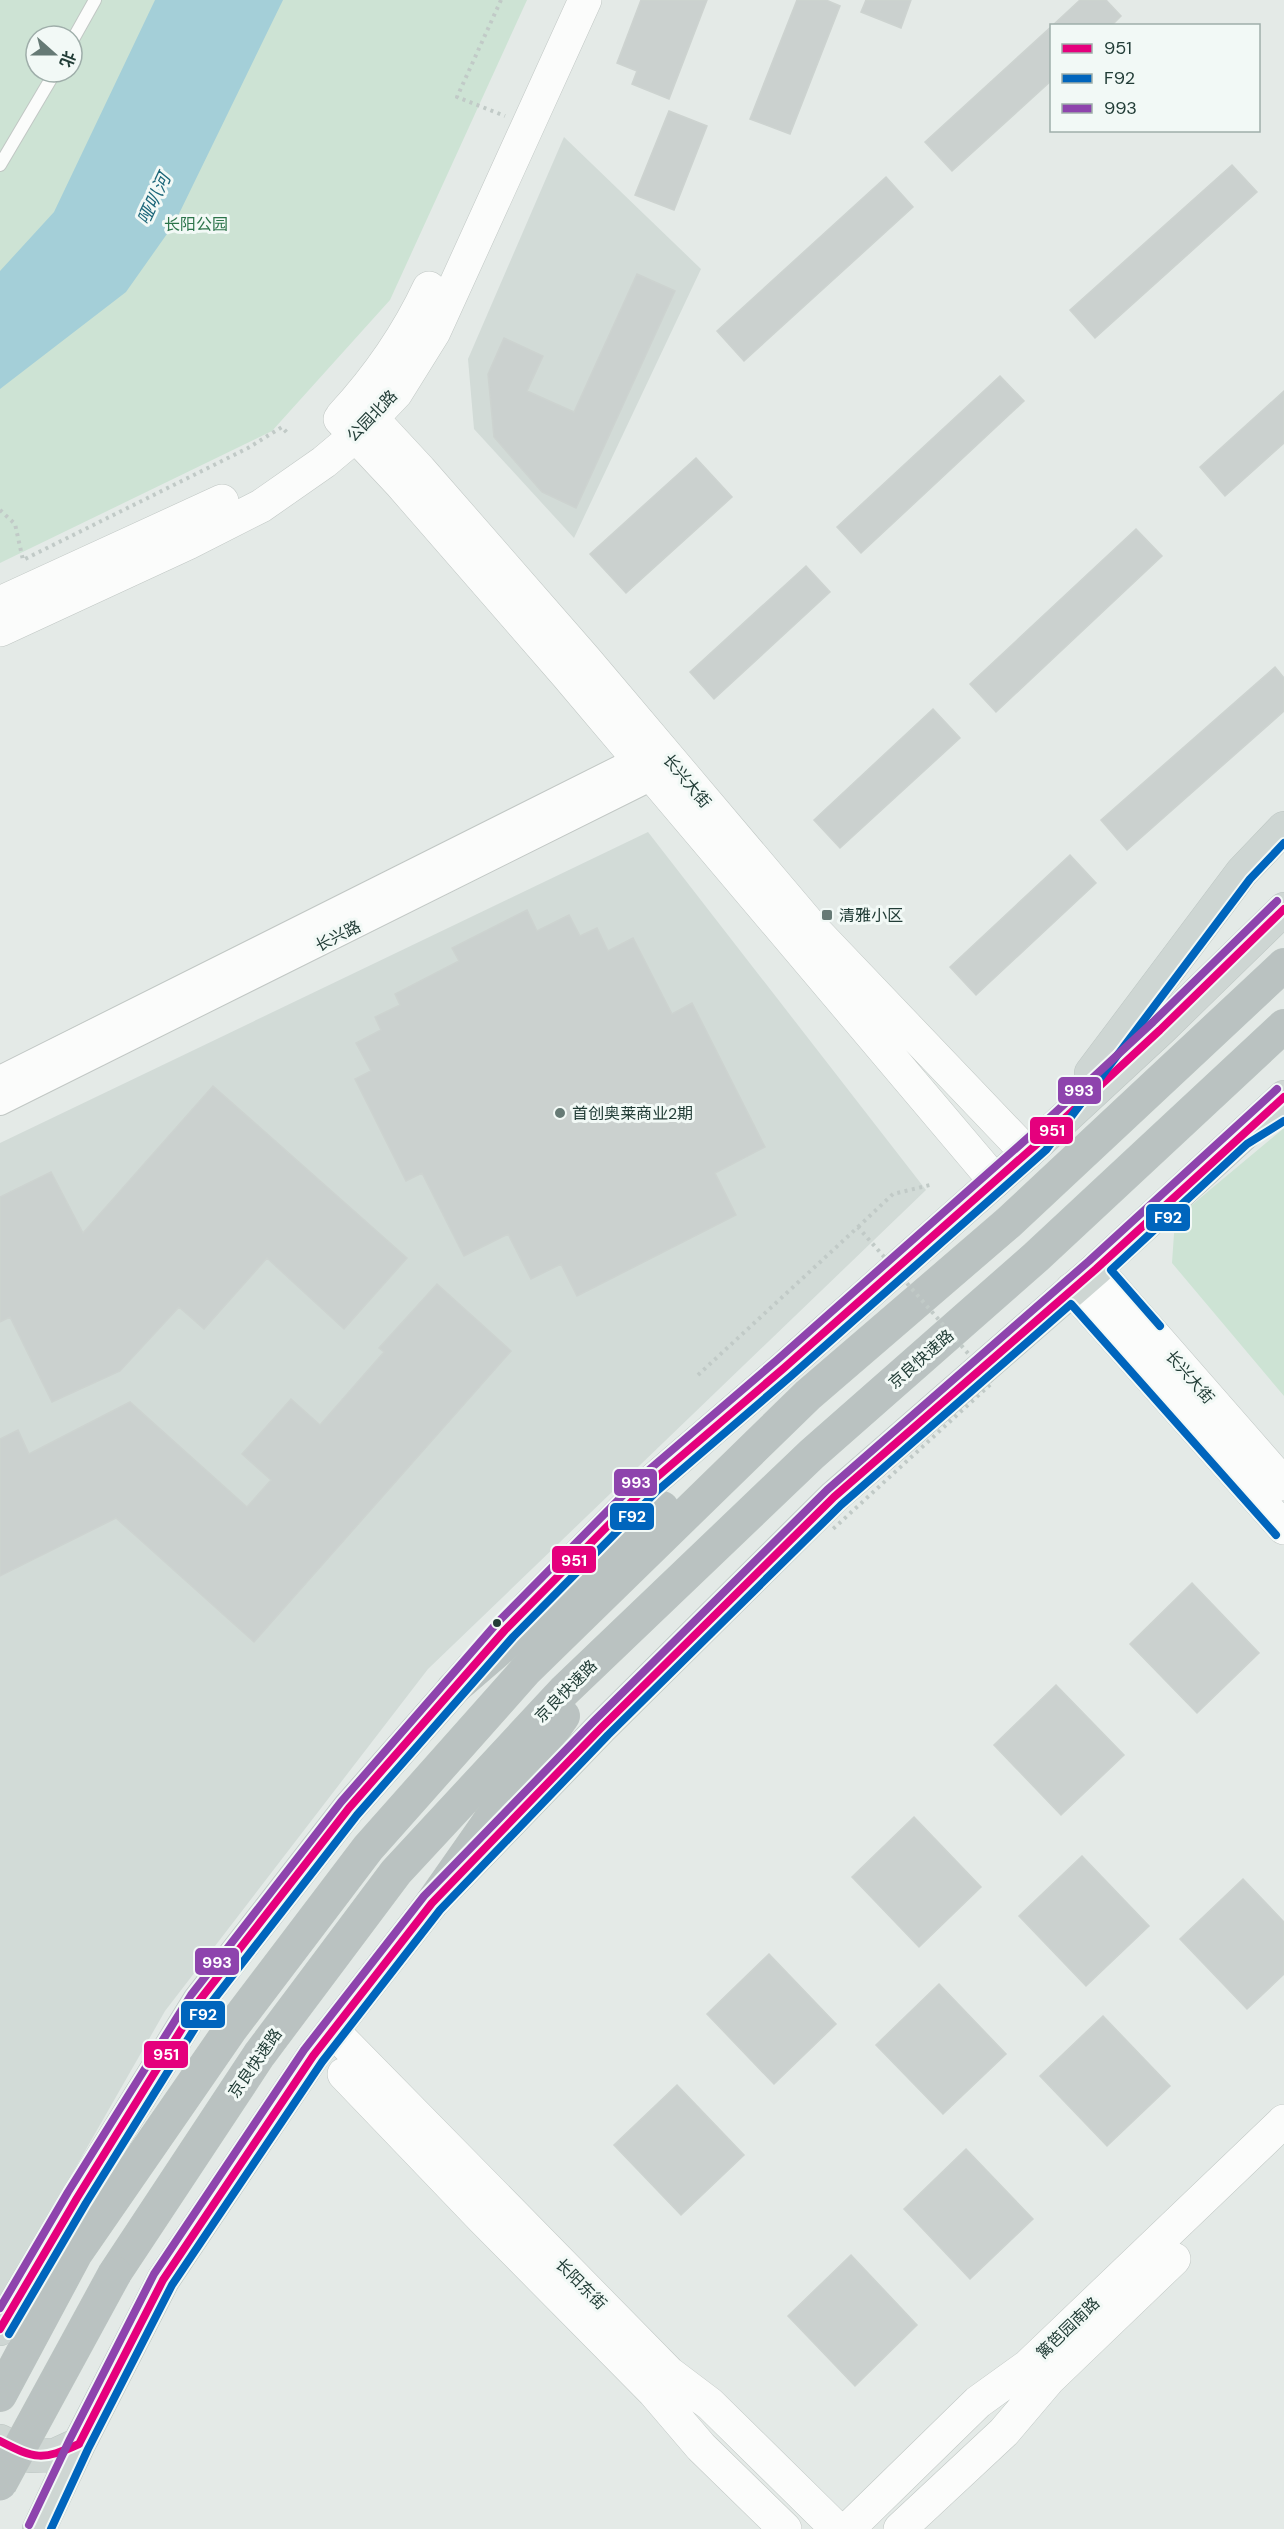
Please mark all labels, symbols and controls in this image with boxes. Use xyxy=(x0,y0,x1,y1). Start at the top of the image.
north arrow xyxy=(24,24,84,84)
legend xyxy=(1050,24,1260,132)
text: 951 xyxy=(1104,36,1132,60)
text: 北 xyxy=(55,48,80,70)
text: F92 xyxy=(1104,66,1135,90)
text: 993 xyxy=(1104,96,1137,120)
water label: 哑叭河 xyxy=(132,167,178,229)
park label: 长阳公园 xyxy=(164,214,228,235)
street label: 公园北路 xyxy=(342,386,402,446)
street label: 长兴大街 xyxy=(658,750,716,812)
place label: 清雅小区 xyxy=(839,905,903,926)
marker: 清雅小区 xyxy=(820,908,834,922)
street label: 长兴路 xyxy=(312,916,364,956)
line badge: 993 xyxy=(1057,1076,1102,1105)
text: 993 xyxy=(1064,1080,1094,1101)
place label: 首创奥莱商业2期 xyxy=(572,1103,693,1124)
marker: 首创奥莱商业2期 xyxy=(553,1106,567,1120)
line badge: 951 xyxy=(1029,1116,1074,1145)
text: 951 xyxy=(1039,1120,1065,1141)
line badge: F92 xyxy=(1145,1203,1191,1232)
text: F92 xyxy=(1154,1207,1182,1228)
street label: 京良快速路 xyxy=(884,1325,958,1393)
street label: 长兴大街 xyxy=(1161,1346,1219,1408)
line badge: 993 xyxy=(613,1468,658,1497)
text: 993 xyxy=(621,1472,651,1493)
line badge: F92 xyxy=(609,1502,655,1531)
text: F92 xyxy=(618,1506,646,1527)
line badge: 951 xyxy=(551,1545,597,1574)
text: 951 xyxy=(561,1550,587,1571)
unlabelled marker xyxy=(491,1617,503,1629)
street label: 京良快速路 xyxy=(530,1655,602,1727)
line badge: 993 xyxy=(194,1947,240,1976)
text: 993 xyxy=(202,1952,232,1973)
line badge: F92 xyxy=(180,2000,226,2029)
text: F92 xyxy=(189,2004,217,2025)
street label: 京良快速路 xyxy=(223,2024,287,2102)
line badge: 951 xyxy=(143,2040,189,2069)
text: 951 xyxy=(153,2044,179,2065)
street label: 长阳东街 xyxy=(551,2254,611,2314)
street label: 篱笆园南路 xyxy=(1032,2293,1104,2363)

